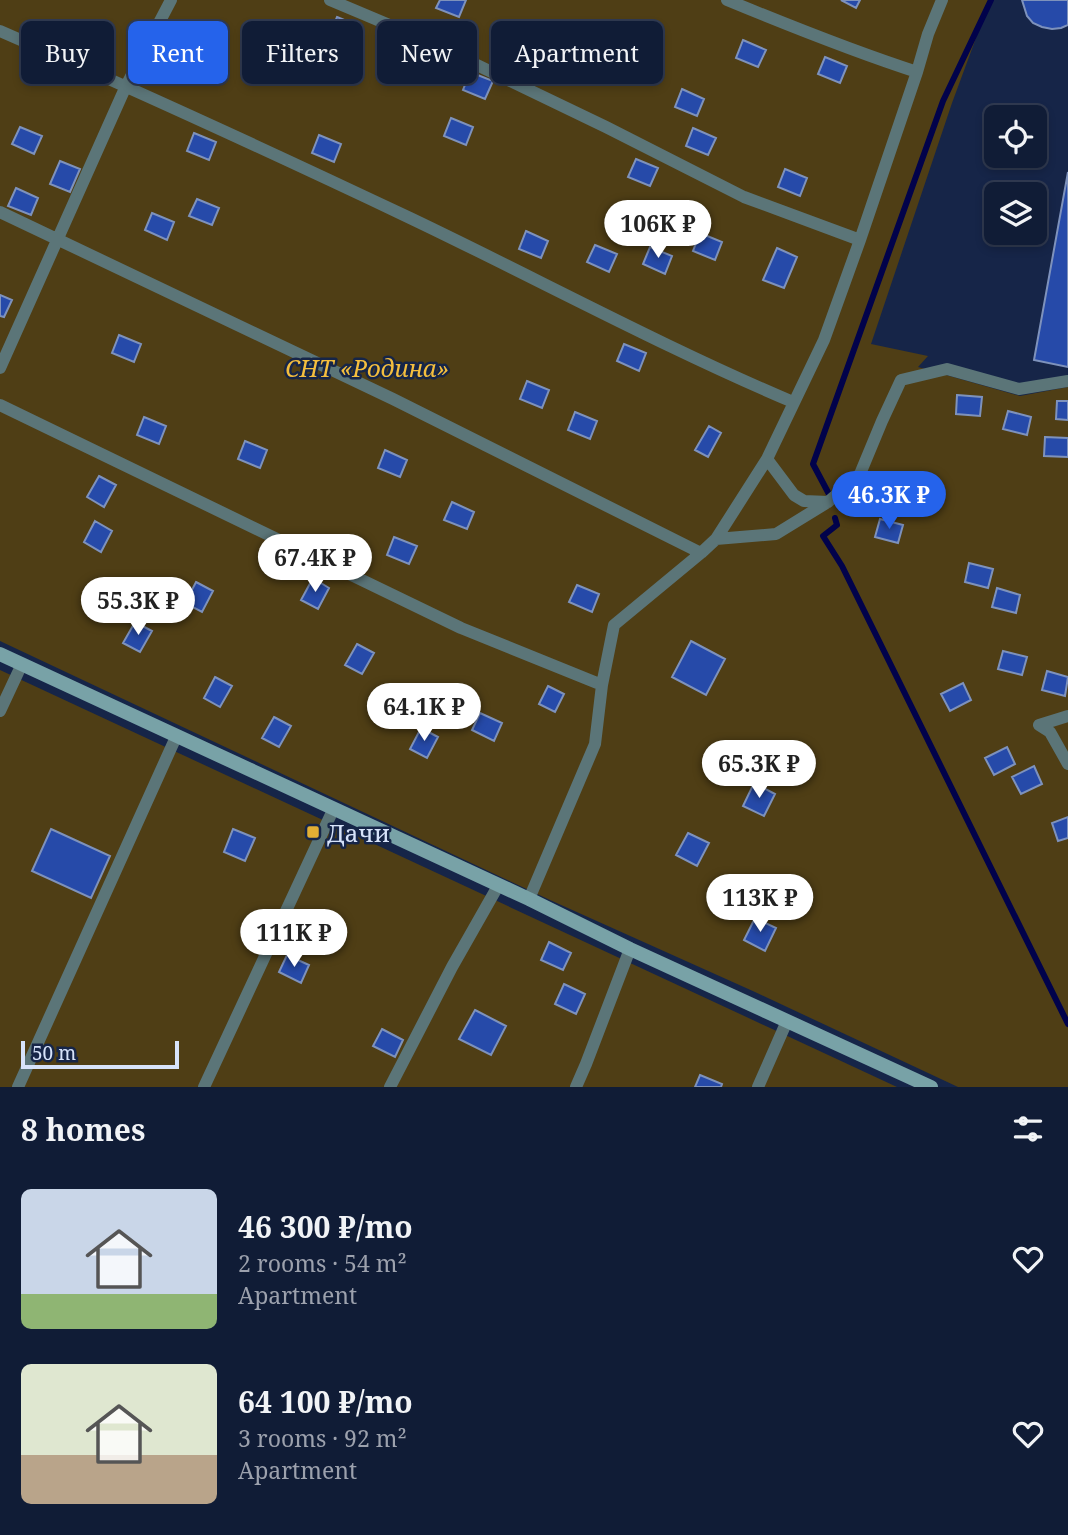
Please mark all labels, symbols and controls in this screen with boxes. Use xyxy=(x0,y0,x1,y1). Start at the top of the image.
chip: Buy xyxy=(21,21,114,84)
chip: Rent xyxy=(128,21,228,84)
chip: Filters xyxy=(242,21,363,84)
chip: New xyxy=(377,21,477,84)
chip: Apartment xyxy=(491,21,663,84)
map controls xyxy=(984,105,1047,245)
button: locate xyxy=(984,105,1047,168)
button: layers xyxy=(984,182,1047,245)
pin: 106K ₽ xyxy=(601,201,715,260)
text: 106K ₽ xyxy=(620,207,696,239)
park label: СНТ «Родина» xyxy=(285,351,449,384)
pin: 46.3K ₽ xyxy=(824,472,954,531)
text: 46.3K ₽ xyxy=(848,478,930,510)
pin: 67.4K ₽ xyxy=(250,534,380,594)
text: 67.4K ₽ xyxy=(274,541,356,573)
pin: 55.3K ₽ xyxy=(73,578,203,637)
text: 55.3K ₽ xyxy=(97,584,179,616)
pin: 64.1K ₽ xyxy=(359,684,489,743)
text: 64.1K ₽ xyxy=(383,690,465,722)
pin: 65.3K ₽ xyxy=(694,740,824,800)
text: 65.3K ₽ xyxy=(718,747,800,779)
place label: Дачи xyxy=(327,816,390,849)
marker: Дачи xyxy=(305,824,321,840)
pin: 113K ₽ xyxy=(703,874,817,934)
text: 113K ₽ xyxy=(722,881,798,913)
pin: 111K ₽ xyxy=(237,909,351,969)
text: 111K ₽ xyxy=(256,916,332,948)
scale bar xyxy=(21,1038,178,1070)
text: 50 m xyxy=(32,1040,76,1066)
text: 8 homes xyxy=(21,1109,145,1150)
icon: filters xyxy=(1009,1110,1047,1148)
text: 46 300 ₽/mo xyxy=(238,1206,413,1247)
icon: home xyxy=(77,1217,161,1301)
icon: heart xyxy=(1009,1240,1047,1278)
text: 2 rooms · 54 m² xyxy=(238,1247,407,1279)
text: Apartment xyxy=(238,1279,357,1311)
text: 64 100 ₽/mo xyxy=(238,1381,413,1422)
icon: home xyxy=(77,1392,161,1476)
icon: heart xyxy=(1009,1415,1047,1453)
text: 3 rooms · 92 m² xyxy=(238,1422,407,1454)
text: Apartment xyxy=(238,1454,357,1486)

